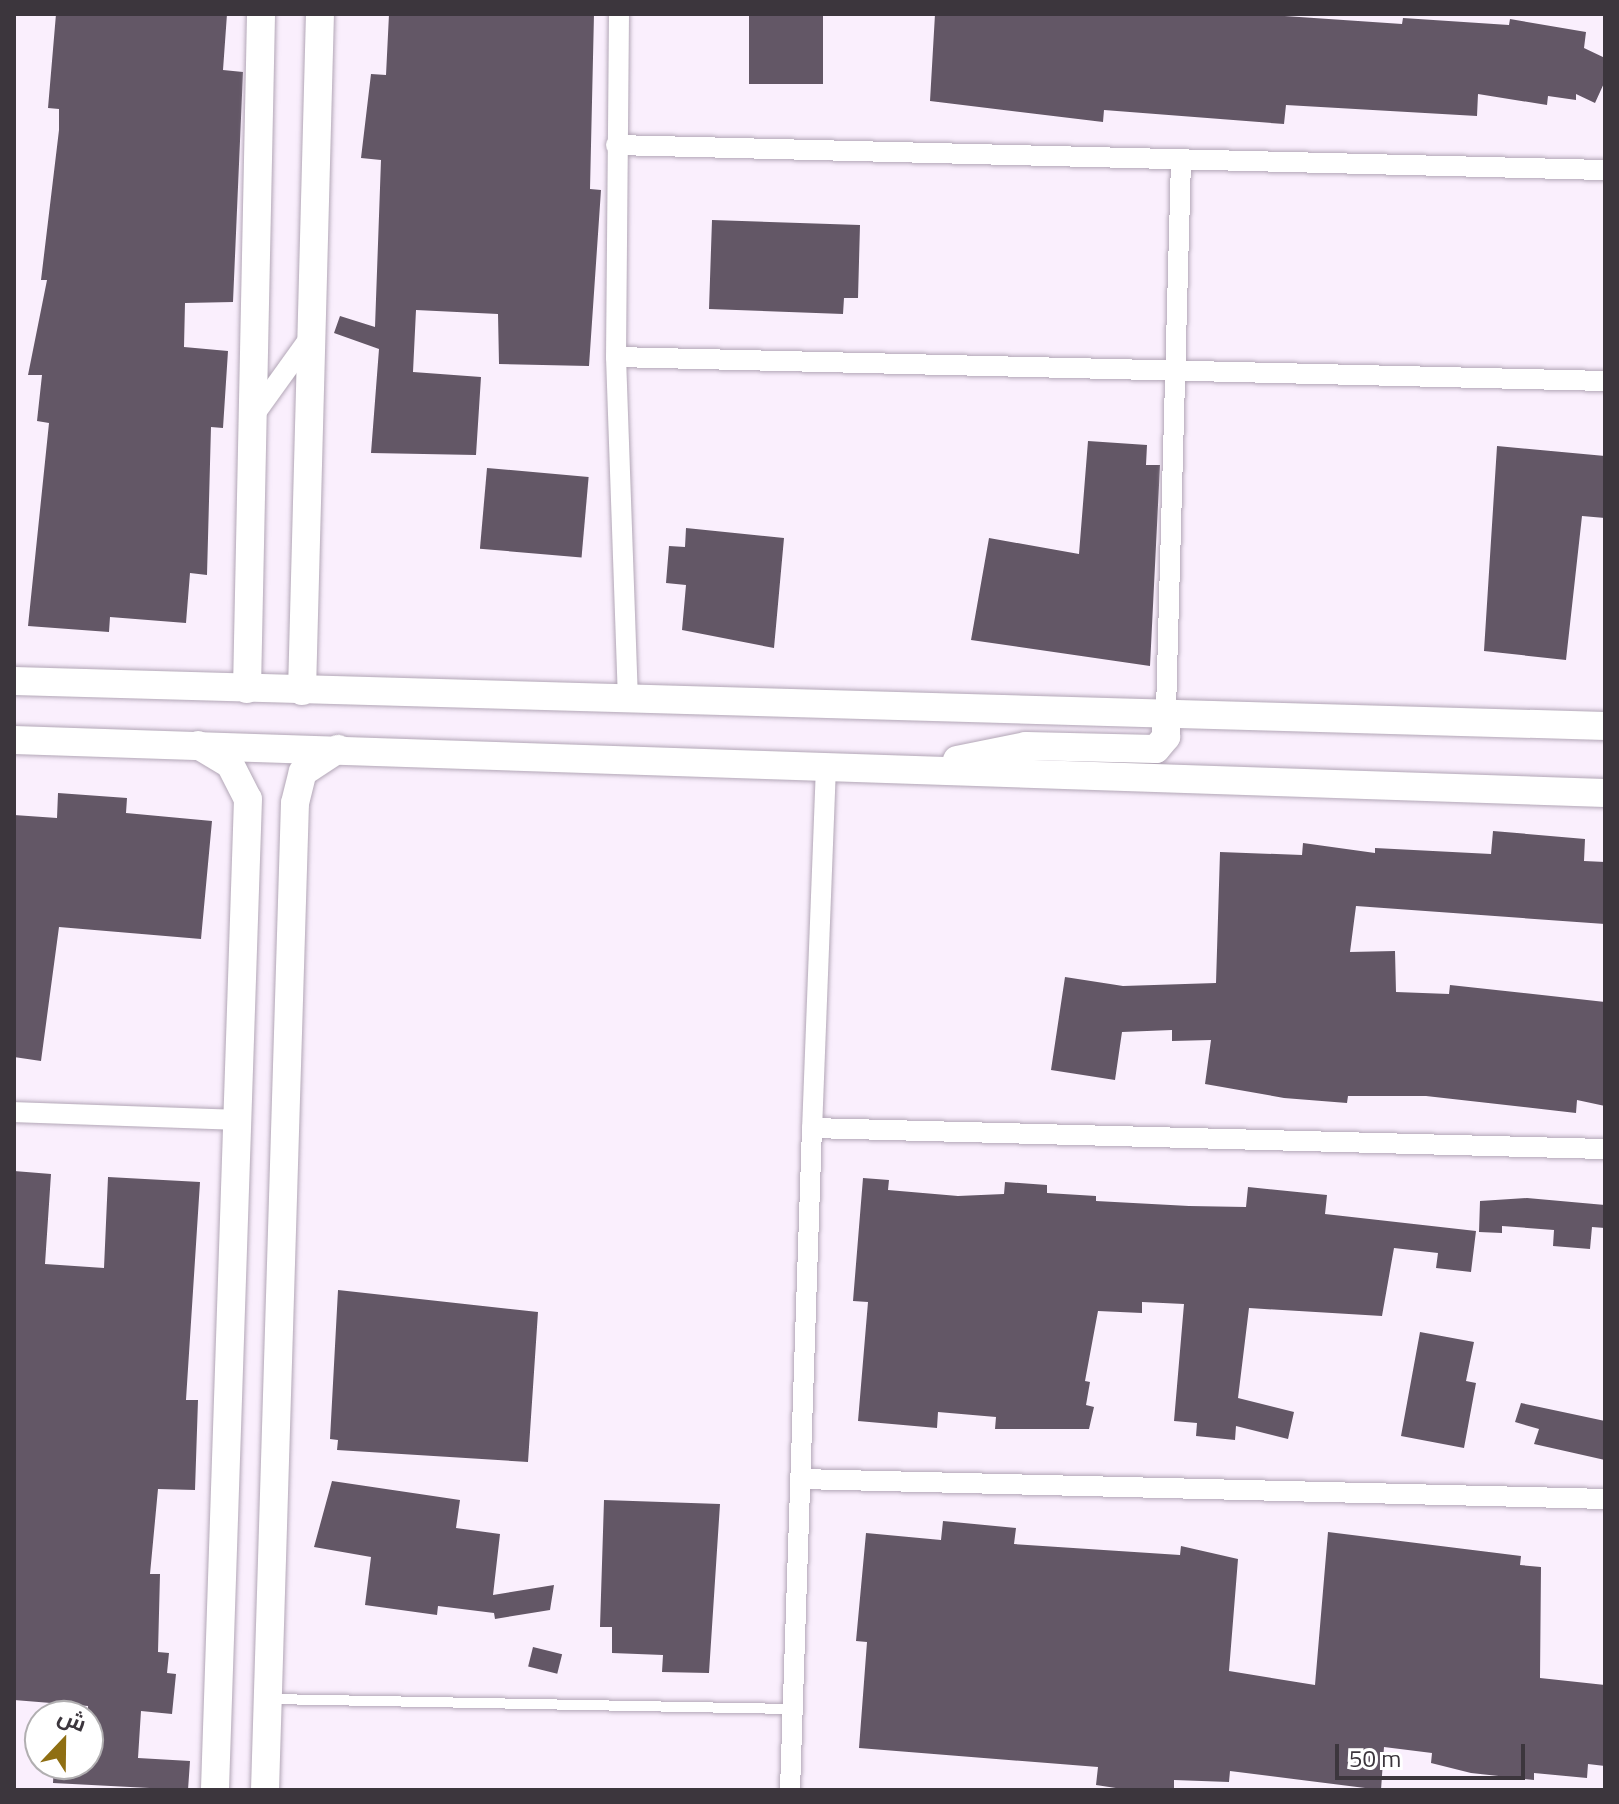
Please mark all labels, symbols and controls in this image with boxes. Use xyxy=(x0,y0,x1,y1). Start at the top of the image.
text: ش xyxy=(53,1699,92,1741)
north arrow xyxy=(24,1700,104,1780)
scale bar xyxy=(1339,1728,1529,1778)
text: 50 m xyxy=(1349,1740,1401,1776)

